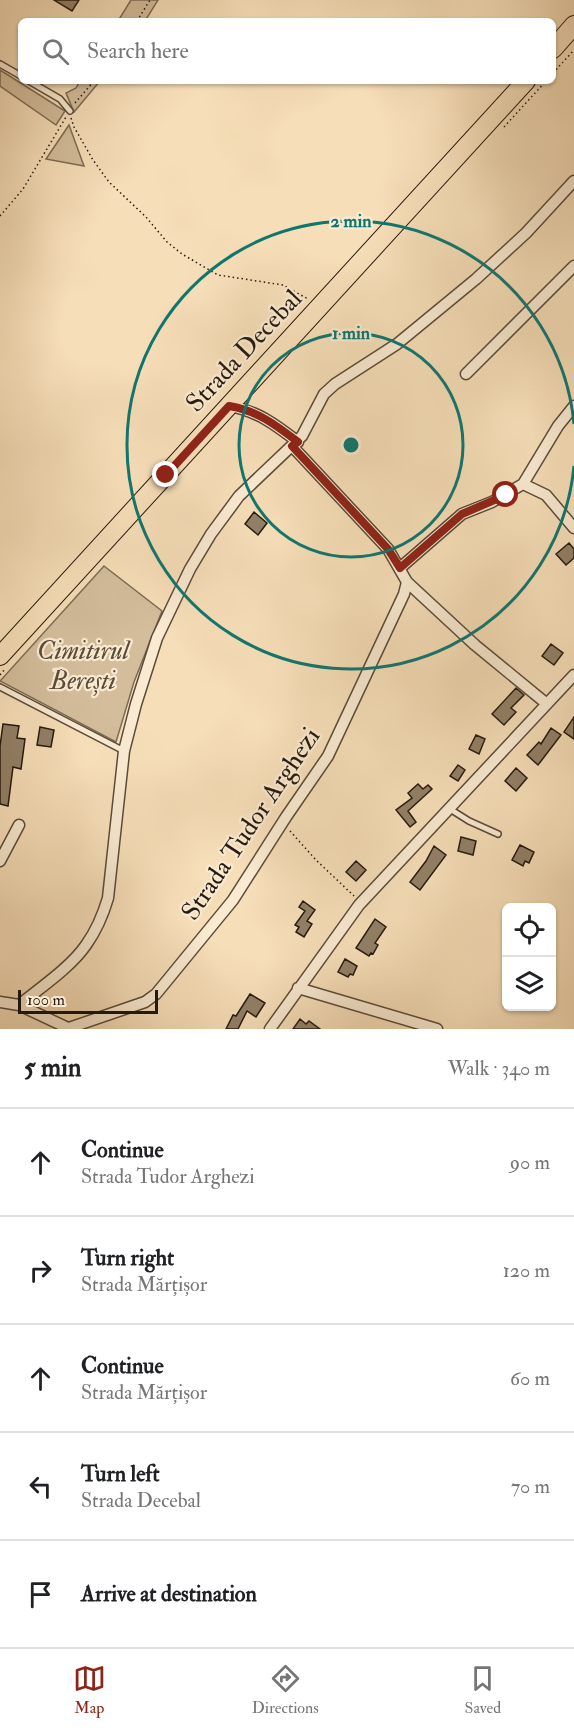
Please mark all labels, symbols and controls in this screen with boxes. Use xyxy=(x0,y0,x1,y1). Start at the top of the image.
search box xyxy=(18,18,556,84)
icon: search xyxy=(39,35,72,68)
text: Search here xyxy=(87,37,189,65)
text: 2 min xyxy=(331,210,372,233)
street label: Strada Decebal xyxy=(179,283,309,419)
text: 1 min xyxy=(332,322,371,345)
centre of rings xyxy=(341,435,361,455)
route end xyxy=(152,461,178,487)
route start xyxy=(492,481,518,507)
park label: Cimitirul Berești xyxy=(37,635,131,697)
street label: Strada Tudor Arghezi xyxy=(175,721,327,926)
map controls xyxy=(502,903,556,1011)
button: locate xyxy=(502,903,556,957)
button: layers xyxy=(502,957,556,1011)
scale bar xyxy=(18,987,158,1014)
text: 100 m xyxy=(27,990,65,1010)
text: 5 min xyxy=(24,1052,81,1084)
text: Walk · 340 m xyxy=(448,1056,550,1081)
text: Continue xyxy=(81,1136,164,1164)
icon: ahead xyxy=(24,1146,57,1179)
text: 90 m xyxy=(510,1150,550,1175)
text: Strada Tudor Arghezi xyxy=(81,1164,255,1189)
text: Turn right xyxy=(81,1244,174,1272)
icon: right xyxy=(24,1254,57,1287)
text: 120 m xyxy=(503,1258,550,1283)
text: Strada Mărțișor xyxy=(81,1272,207,1297)
text: Continue xyxy=(81,1352,164,1380)
icon: ahead xyxy=(24,1362,57,1395)
text: 60 m xyxy=(510,1366,550,1391)
text: Strada Mărțișor xyxy=(81,1380,207,1405)
text: Turn left xyxy=(81,1460,160,1488)
icon: left xyxy=(24,1470,57,1503)
text: 70 m xyxy=(511,1474,550,1499)
text: Strada Decebal xyxy=(81,1488,201,1513)
icon: arrive xyxy=(24,1578,57,1611)
text: Arrive at destination xyxy=(81,1580,257,1608)
tab: Map xyxy=(73,1662,106,1718)
tab: Directions xyxy=(252,1662,319,1718)
tab: Saved xyxy=(465,1662,501,1718)

